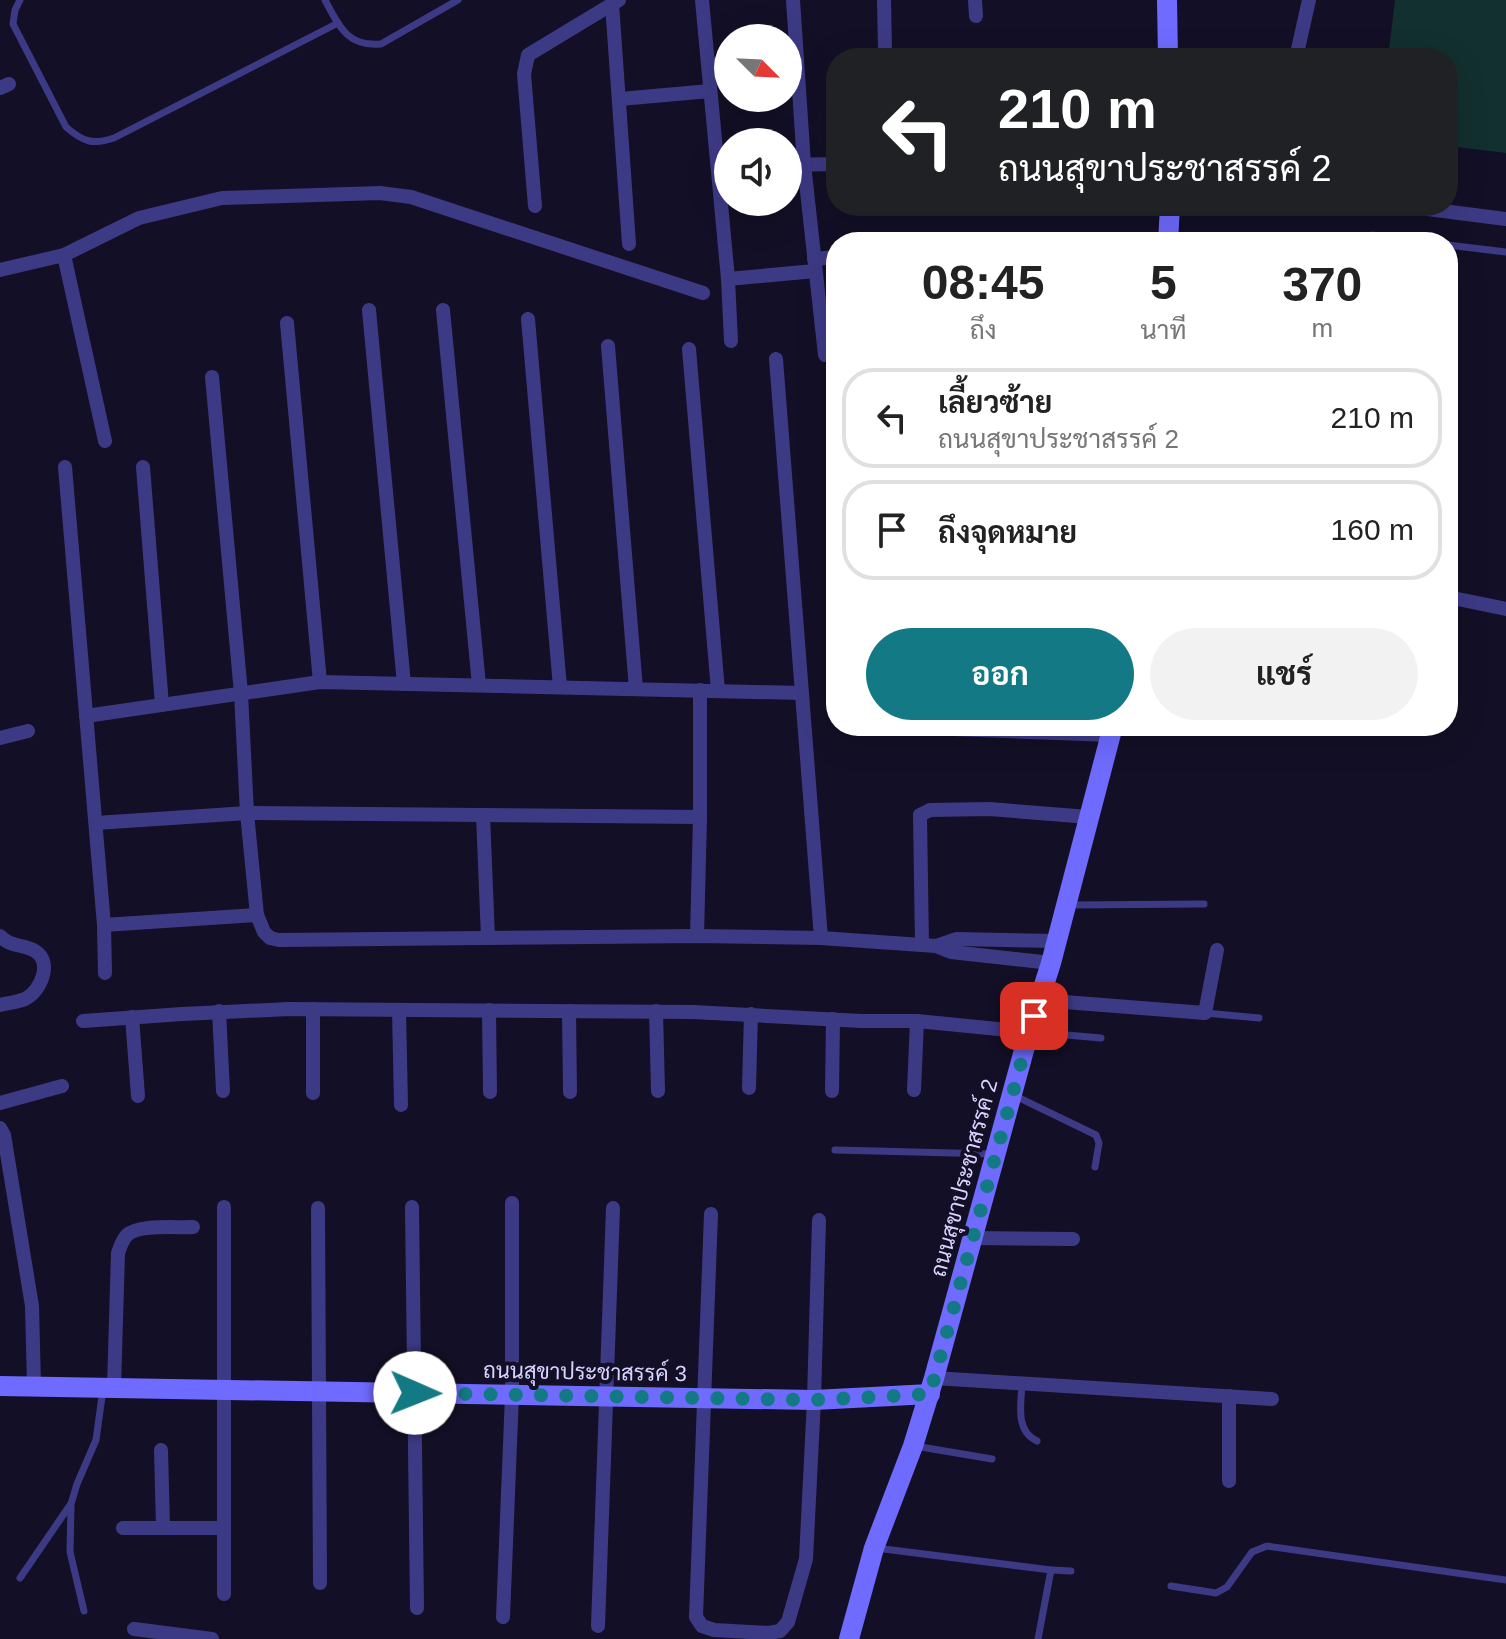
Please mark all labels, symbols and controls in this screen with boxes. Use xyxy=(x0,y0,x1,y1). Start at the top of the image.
north arrow xyxy=(714,24,802,112)
map controls xyxy=(714,24,802,216)
text: 210 m xyxy=(998,77,1157,140)
icon: left xyxy=(866,80,970,184)
button: sound xyxy=(714,128,802,216)
text: ถนนสุขาประชาสรรค์ 2 xyxy=(998,148,1331,189)
text: 08:45 xyxy=(922,256,1044,309)
text: 5 xyxy=(1150,256,1177,309)
text: 370 xyxy=(1282,258,1362,311)
text: m xyxy=(1311,313,1333,343)
text: ถึง xyxy=(970,315,997,345)
text: นาที xyxy=(1140,315,1186,345)
text: เลี้ยวซ้าย xyxy=(938,386,1052,419)
icon: left xyxy=(870,396,914,440)
text: 210 m xyxy=(1331,401,1414,434)
text: ถนนสุขาประชาสรรค์ 2 xyxy=(938,424,1179,454)
icon: arrive xyxy=(870,508,914,552)
text: 160 m xyxy=(1331,513,1414,546)
text: ถึงจุดหมาย xyxy=(938,516,1077,549)
button: ออก xyxy=(866,628,1134,720)
button: แชร์ xyxy=(1150,628,1418,720)
pin xyxy=(1000,982,1068,1050)
icon: arrive xyxy=(1012,994,1056,1038)
street label: ถนนสุขาประชาสรรค์ 2 xyxy=(924,1076,1005,1280)
position arrow xyxy=(373,1351,457,1435)
street label: ถนนสุขาประชาสรรค์ 3 xyxy=(483,1356,687,1389)

